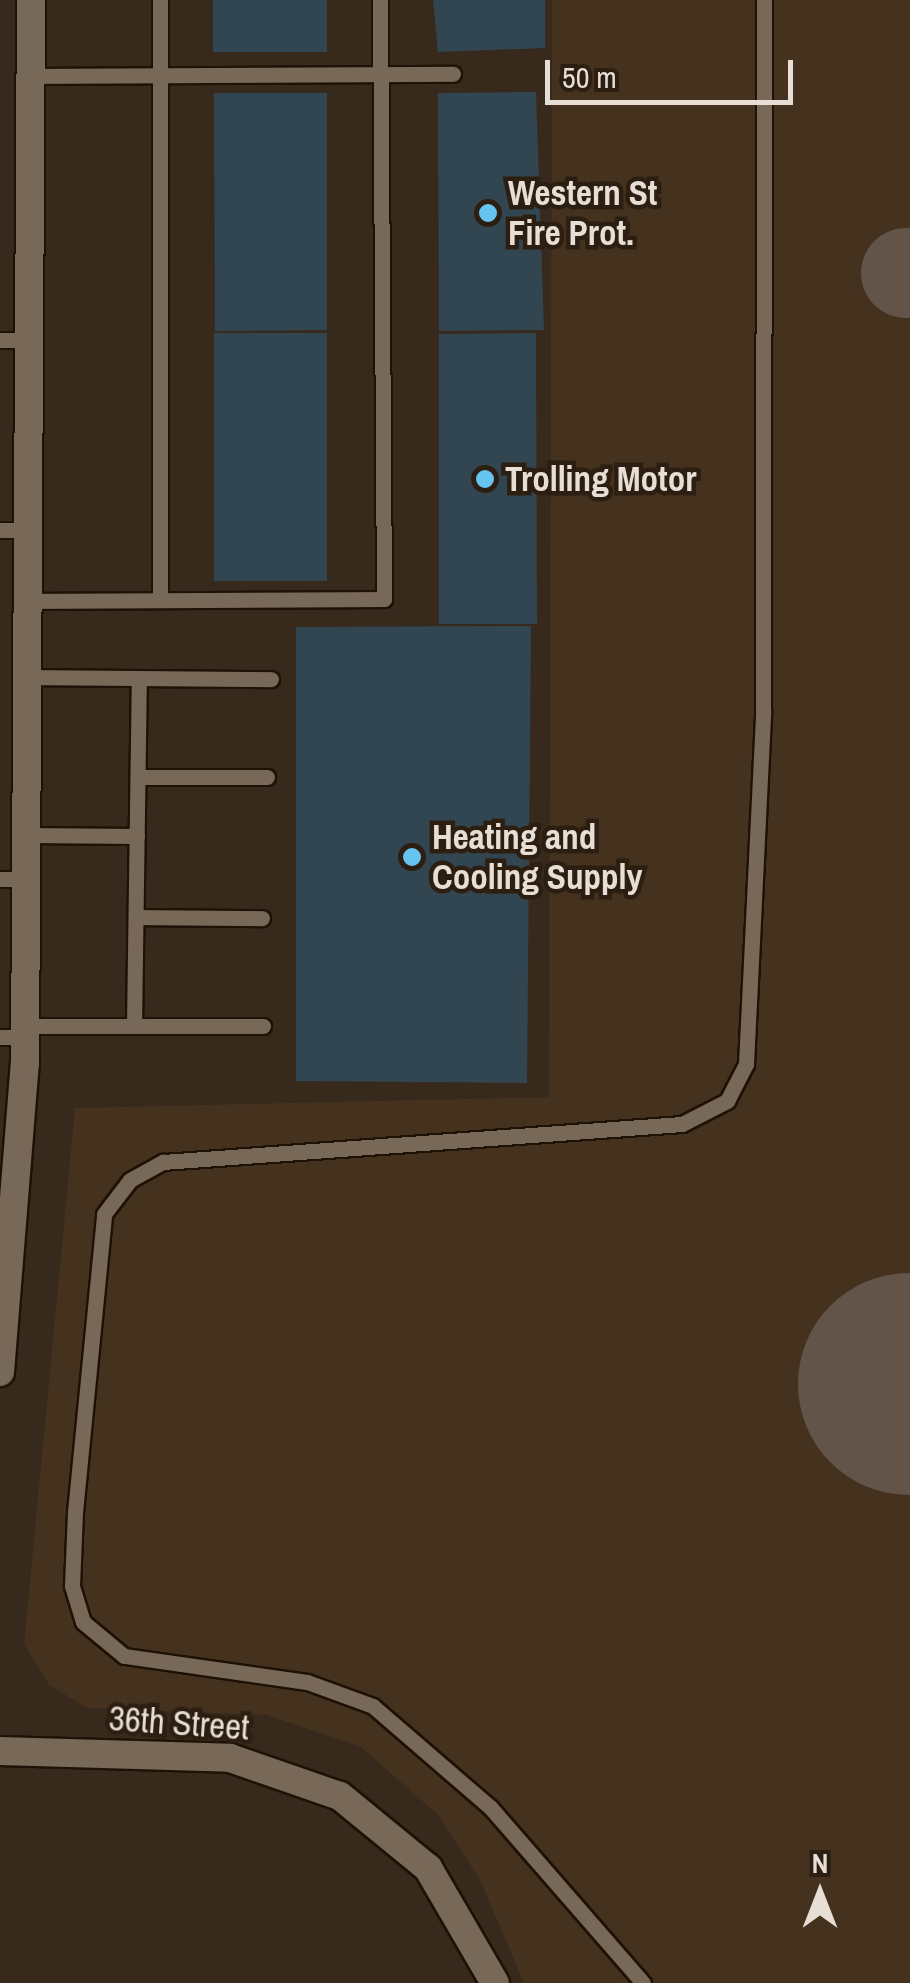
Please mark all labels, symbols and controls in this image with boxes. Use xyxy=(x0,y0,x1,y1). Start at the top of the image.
scale bar xyxy=(550,40,798,102)
text: 50 m xyxy=(562,57,617,97)
place label: Western St Fire Prot. xyxy=(508,172,657,254)
marker: Western St Fire Prot. xyxy=(477,202,499,224)
place label: Trolling Motor xyxy=(505,458,696,500)
marker: Trolling Motor xyxy=(474,468,496,490)
place label: Heating and Cooling Supply xyxy=(432,816,642,898)
marker: Heating and Cooling Supply xyxy=(401,846,423,868)
street label: 36th Street xyxy=(107,1697,251,1749)
north arrow xyxy=(770,1843,870,1943)
text: N xyxy=(812,1844,828,1882)

